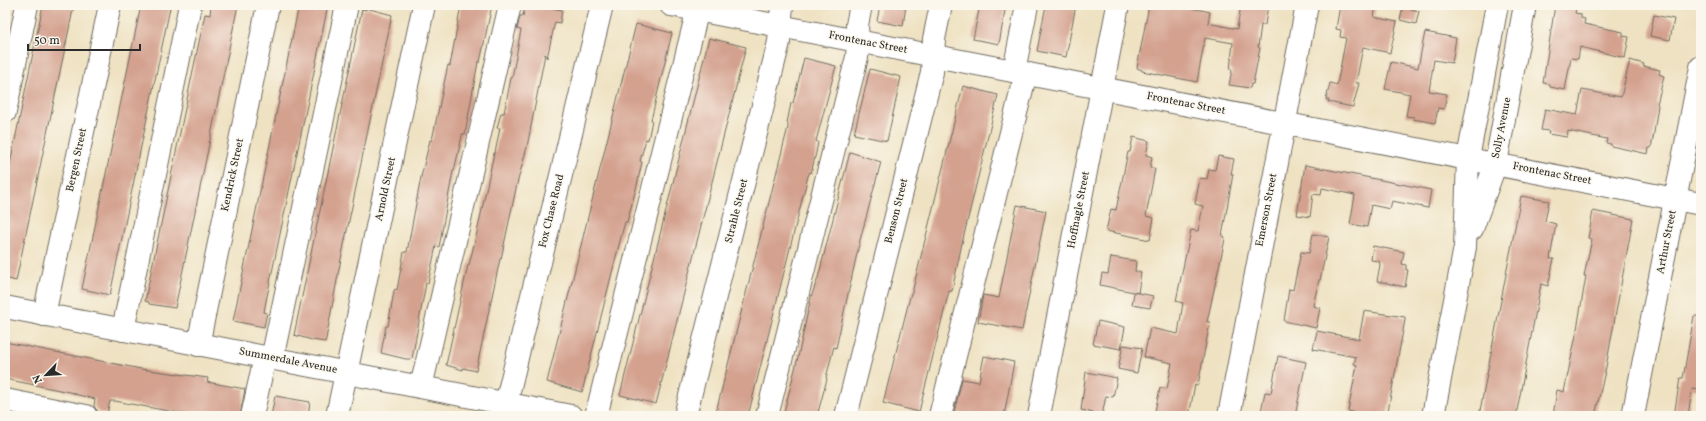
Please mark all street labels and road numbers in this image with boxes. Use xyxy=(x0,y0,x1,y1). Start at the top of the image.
street label: Frontenac Street xyxy=(827,28,909,58)
street label: Frontenac Street xyxy=(1145,89,1227,119)
street label: Solly Avenue xyxy=(1489,96,1515,160)
street label: Bergen Street xyxy=(63,126,91,193)
street label: Kendrick Street xyxy=(218,137,248,213)
street label: Arnold Street xyxy=(372,155,400,222)
street label: Frontenac Street xyxy=(1511,159,1593,189)
street label: Hoffnagle Street xyxy=(1064,170,1094,250)
street label: Emerson Street xyxy=(1253,172,1281,248)
street label: Fox Chase Road xyxy=(536,173,568,249)
street label: Strahle Street xyxy=(722,177,752,245)
street label: Benson Street xyxy=(882,177,912,245)
street label: Arthur Street xyxy=(1653,209,1681,275)
street label: Summerdale Avenue xyxy=(238,344,338,378)

